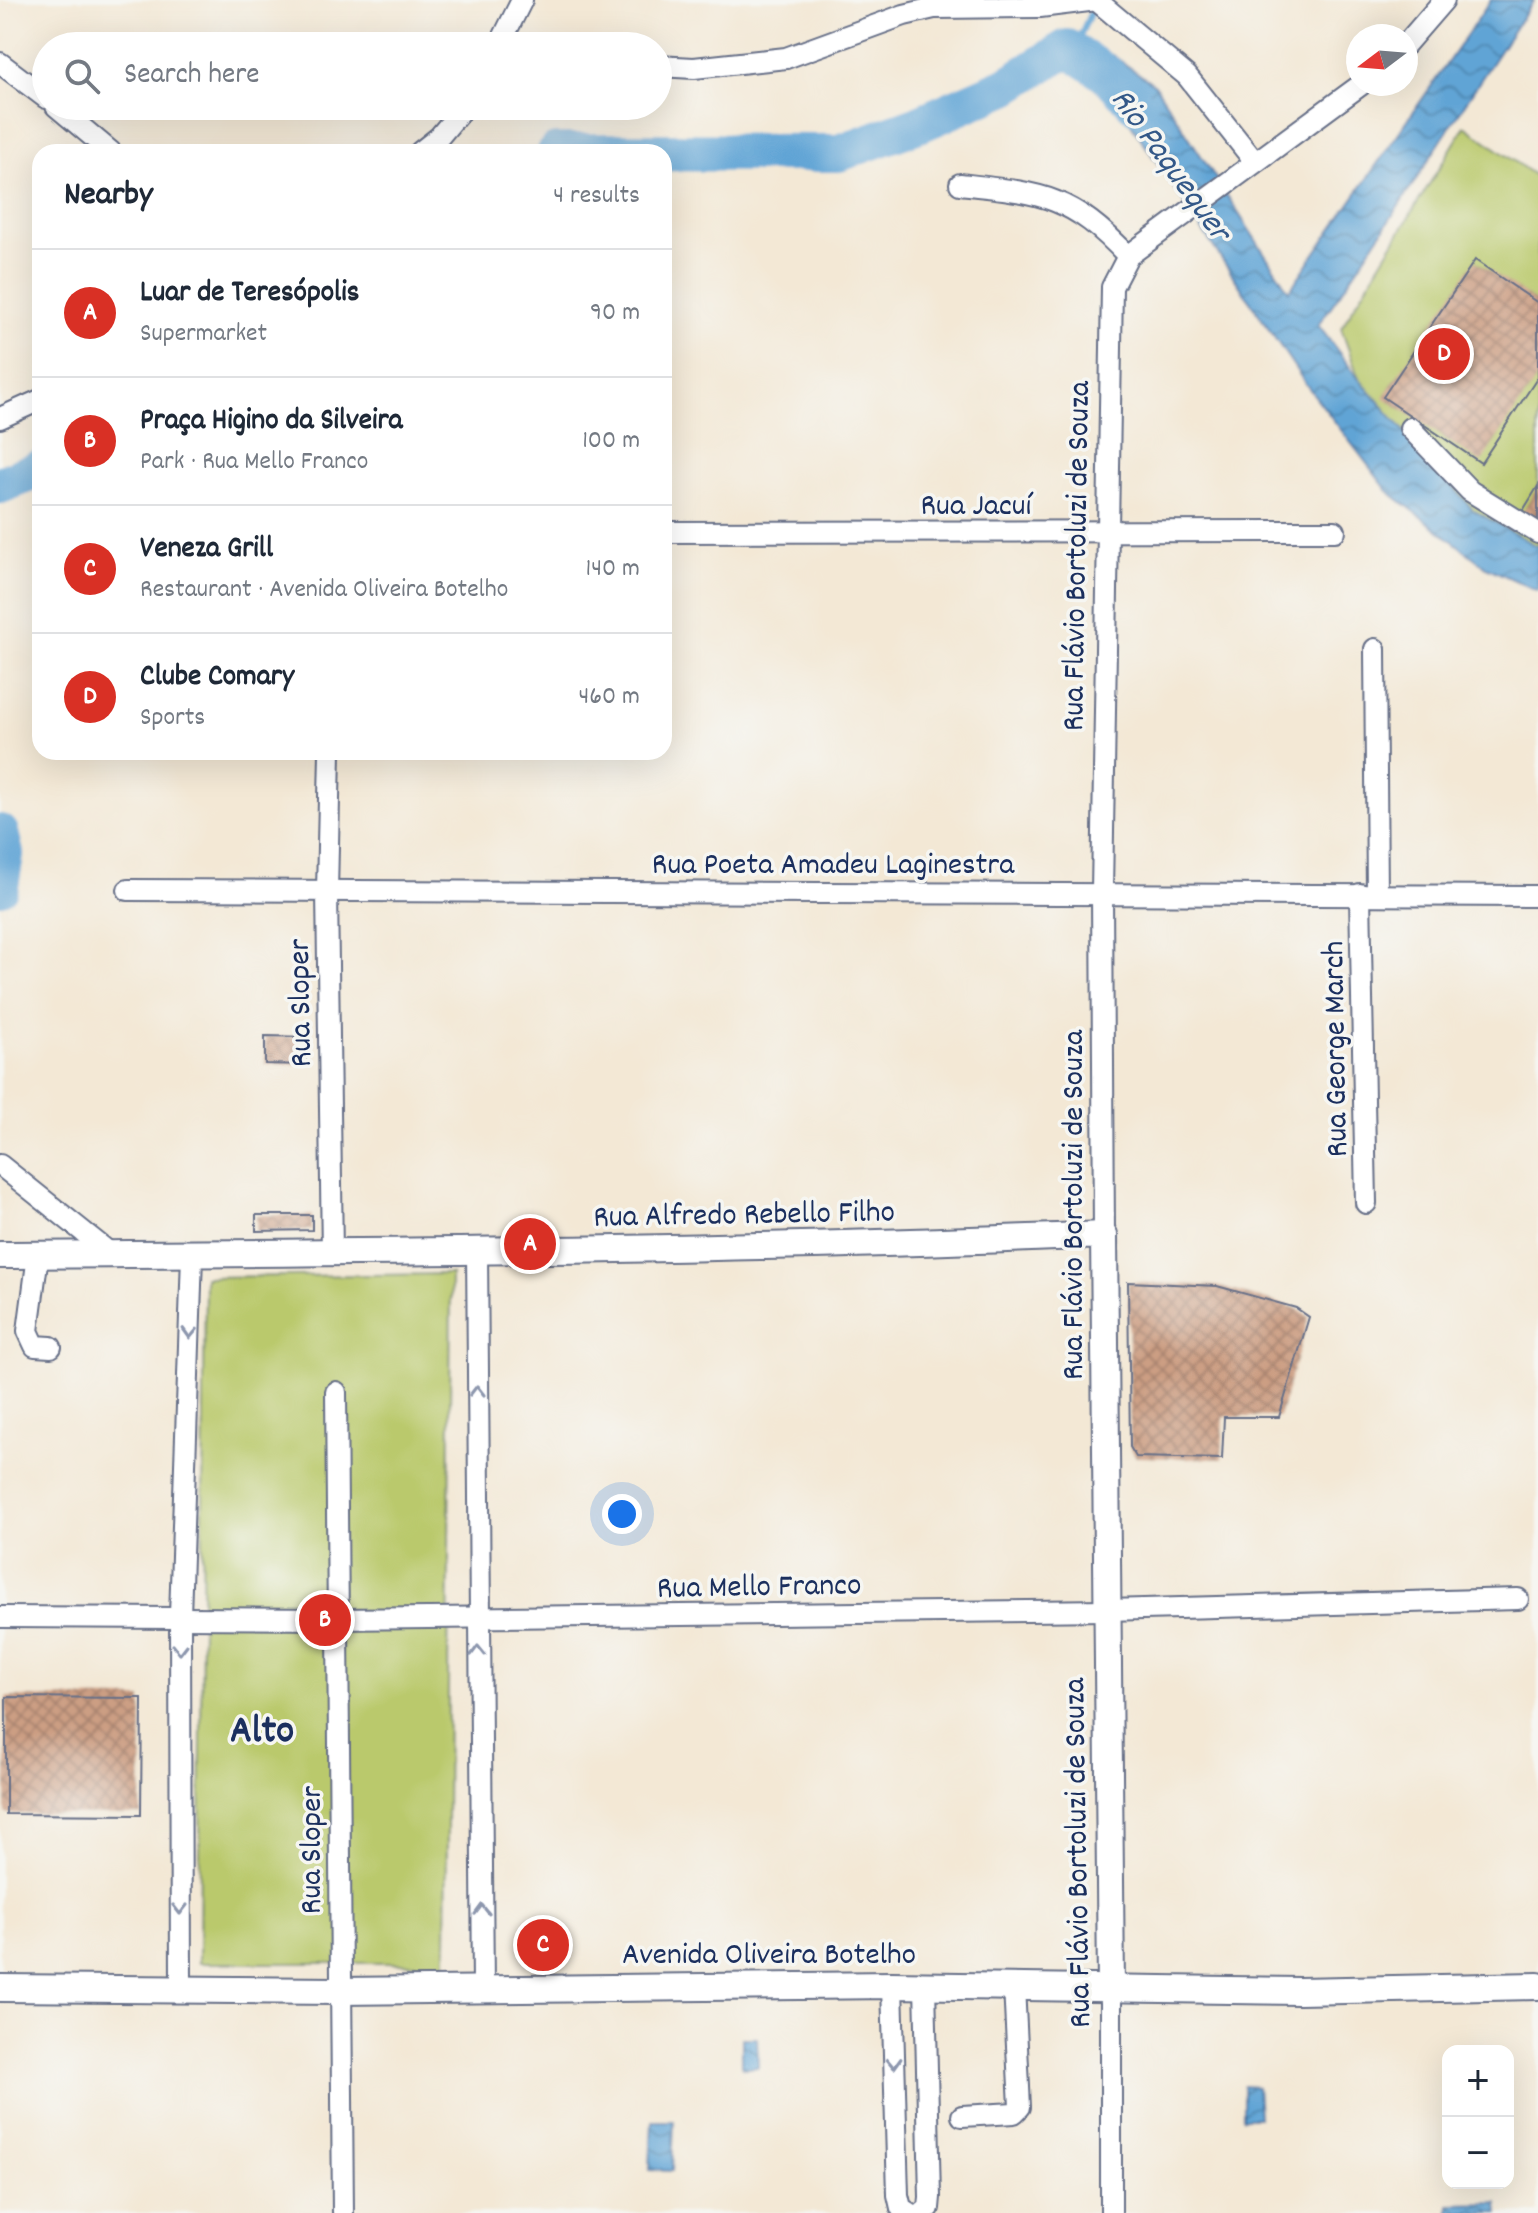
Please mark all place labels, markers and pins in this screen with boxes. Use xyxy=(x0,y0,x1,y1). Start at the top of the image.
pin: D xyxy=(1418,324,1470,384)
pin: A xyxy=(504,1214,556,1274)
pin: B xyxy=(299,1590,351,1650)
pin: C xyxy=(517,1915,569,1975)

